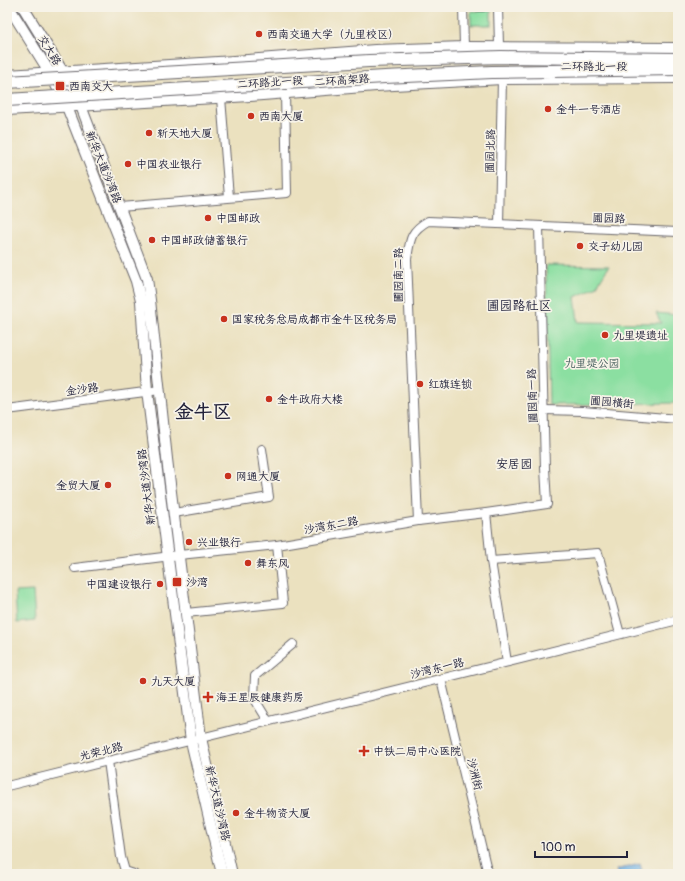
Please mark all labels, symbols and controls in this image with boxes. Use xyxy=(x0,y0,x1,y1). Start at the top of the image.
place label: 西南交通大学（九里校区） xyxy=(267,28,399,41)
marker: 西南交通大学（九里校区） xyxy=(254,29,264,39)
street label: 交大路 xyxy=(36,33,64,68)
street label: 二环路北一段 xyxy=(561,60,627,73)
street label: 二环高架路 xyxy=(314,72,370,89)
street label: 二环路北一段 xyxy=(237,74,303,91)
marker: 西南交大 xyxy=(54,80,66,92)
place label: 西南交大 xyxy=(69,80,113,93)
place label: 金牛一号酒店 xyxy=(556,103,622,116)
marker: 金牛一号酒店 xyxy=(543,104,553,114)
place label: 西南大厦 xyxy=(259,110,303,123)
marker: 西南大厦 xyxy=(246,111,256,121)
place label: 新天地大厦 xyxy=(157,127,212,140)
marker: 新天地大厦 xyxy=(144,128,154,138)
street label: 新华大道沙湾路 xyxy=(83,129,124,205)
street label: 圃园北路 xyxy=(484,129,497,173)
place label: 中国农业银行 xyxy=(136,158,202,171)
marker: 中国农业银行 xyxy=(123,159,133,169)
street label: 圃园路 xyxy=(592,211,626,226)
place label: 中国邮政 xyxy=(216,212,260,225)
marker: 中国邮政 xyxy=(203,213,213,223)
place label: 中国邮政储蓄银行 xyxy=(160,234,248,247)
marker: 中国邮政储蓄银行 xyxy=(147,235,157,245)
place label: 交子幼儿园 xyxy=(588,240,643,253)
marker: 交子幼儿园 xyxy=(575,241,585,251)
street label: 圃园南二路 xyxy=(392,248,405,303)
district label: 圃园路社区 xyxy=(486,298,552,314)
place label: 国家税务总局成都市金牛区税务局 xyxy=(232,313,397,326)
marker: 国家税务总局成都市金牛区税务局 xyxy=(219,314,229,324)
place label: 九里堤遗址 xyxy=(613,329,668,342)
marker: 九里堤遗址 xyxy=(600,330,610,340)
park label: 九里堤公园 xyxy=(565,357,620,370)
street label: 圃园南一路 xyxy=(525,368,540,424)
place label: 红旗连锁 xyxy=(428,378,472,391)
marker: 红旗连锁 xyxy=(415,379,425,389)
street label: 金沙路 xyxy=(65,381,99,398)
place label: 金牛政府大楼 xyxy=(277,393,343,406)
marker: 金牛政府大楼 xyxy=(264,394,274,404)
street label: 圃园横街 xyxy=(589,394,635,411)
district label: 金牛区 xyxy=(174,400,232,424)
street label: 新华大道沙湾路 xyxy=(135,448,158,526)
district label: 安居园 xyxy=(496,457,532,472)
place label: 网通大厦 xyxy=(236,470,280,483)
marker: 网通大厦 xyxy=(223,471,233,481)
place label: 金贸大厦 xyxy=(56,479,100,492)
marker: 金贸大厦 xyxy=(103,480,113,490)
street label: 沙湾东二路 xyxy=(303,514,359,537)
place label: 兴业银行 xyxy=(197,536,241,549)
marker: 兴业银行 xyxy=(184,537,194,547)
place label: 舞东风 xyxy=(256,557,289,570)
marker: 舞东风 xyxy=(243,558,253,568)
marker: 沙湾 xyxy=(171,576,183,588)
place label: 沙湾 xyxy=(186,576,208,589)
place label: 中国建设银行 xyxy=(86,578,152,591)
marker: 中国建设银行 xyxy=(155,579,165,589)
street label: 沙湾东一路 xyxy=(409,656,465,681)
place label: 九天大厦 xyxy=(151,675,195,688)
marker: 九天大厦 xyxy=(138,676,148,686)
place label: 海王星辰健康药房 xyxy=(216,691,304,704)
marker: 海王星辰健康药房 xyxy=(203,692,213,702)
street label: 光荣北路 xyxy=(78,740,124,763)
marker: 中铁二局中心医院 xyxy=(358,745,370,757)
place label: 中铁二局中心医院 xyxy=(373,745,461,758)
street label: 沙洲街 xyxy=(464,757,485,793)
street label: 新华大道沙湾路 xyxy=(203,764,233,842)
place label: 金牛物资大厦 xyxy=(244,807,310,820)
marker: 金牛物资大厦 xyxy=(231,808,241,818)
scale bar xyxy=(535,833,627,859)
text: 100 m xyxy=(541,840,576,855)

